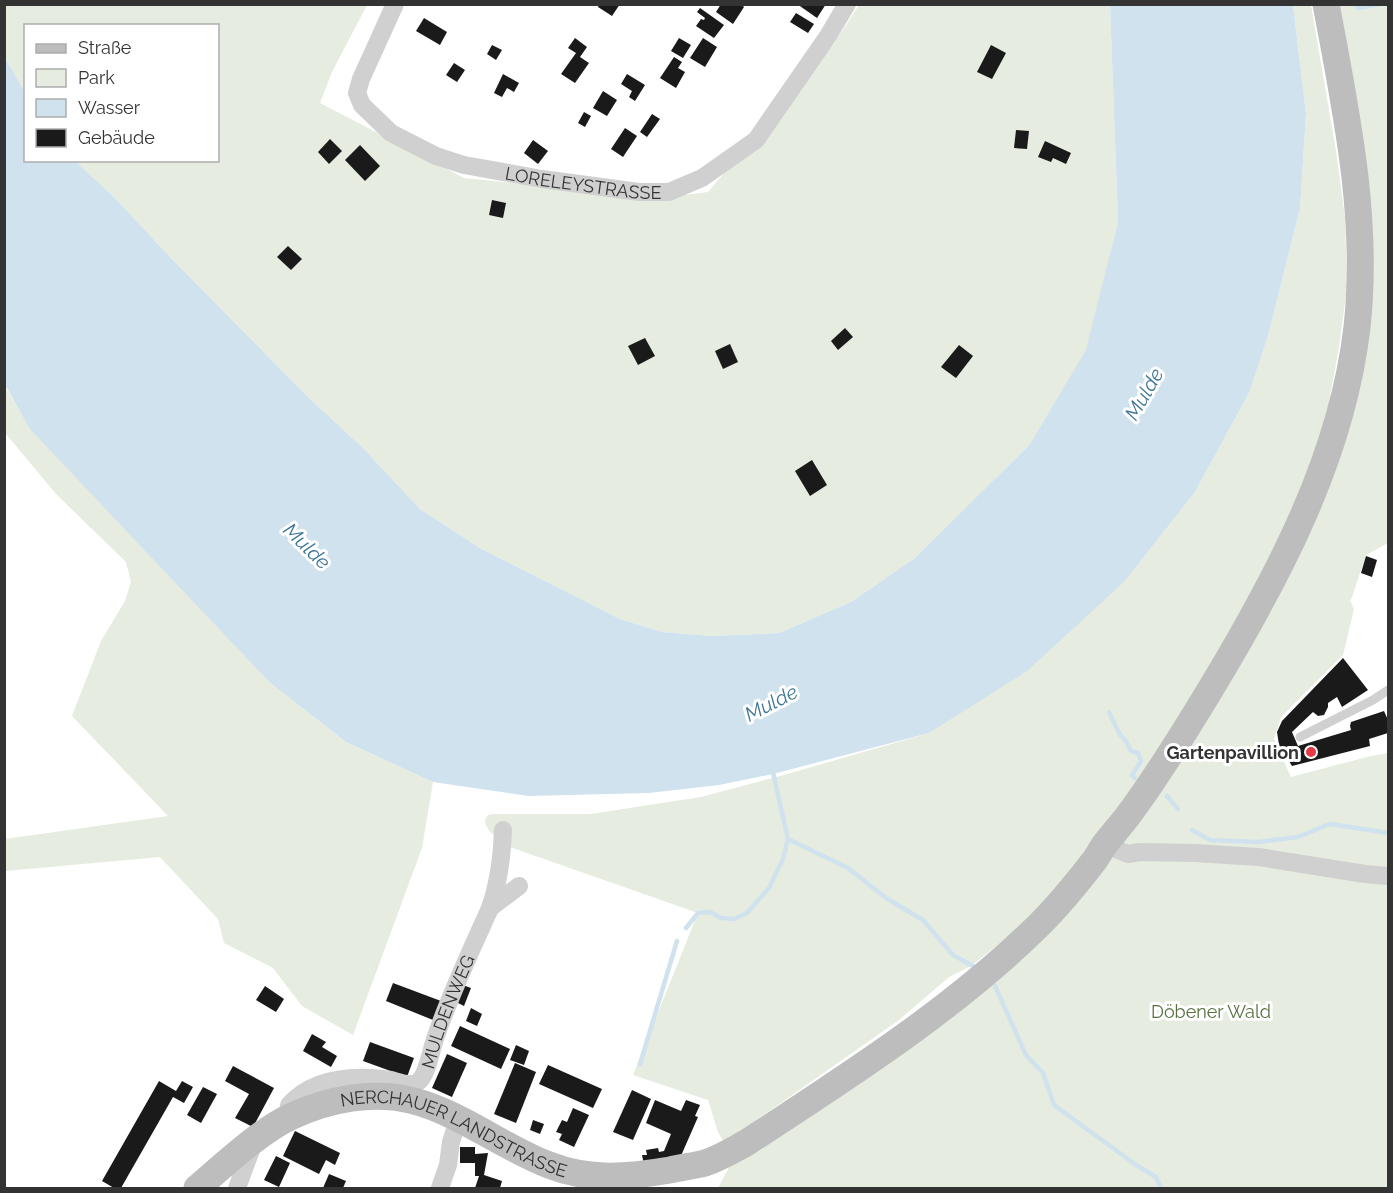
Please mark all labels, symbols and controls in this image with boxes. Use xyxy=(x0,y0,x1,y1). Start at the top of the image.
legend xyxy=(24,24,219,162)
text: Straße xyxy=(78,37,132,58)
text: Park xyxy=(78,67,115,88)
text: Wasser xyxy=(78,97,141,118)
text: Gebäude xyxy=(78,127,155,148)
street label: LORELEYSTRASSE xyxy=(504,162,661,203)
water label: Mulde xyxy=(1120,363,1169,424)
water label: Mulde xyxy=(278,518,336,574)
water label: Mulde xyxy=(741,679,802,726)
place label: Gartenpavillion xyxy=(1167,742,1299,763)
marker: Gartenpavillion xyxy=(1304,745,1318,759)
street label: MULDENWEG xyxy=(417,951,478,1071)
park label: Döbener Wald xyxy=(1151,1001,1271,1022)
street label: NERCHAUER LANDSTRASSE xyxy=(339,1086,570,1181)

